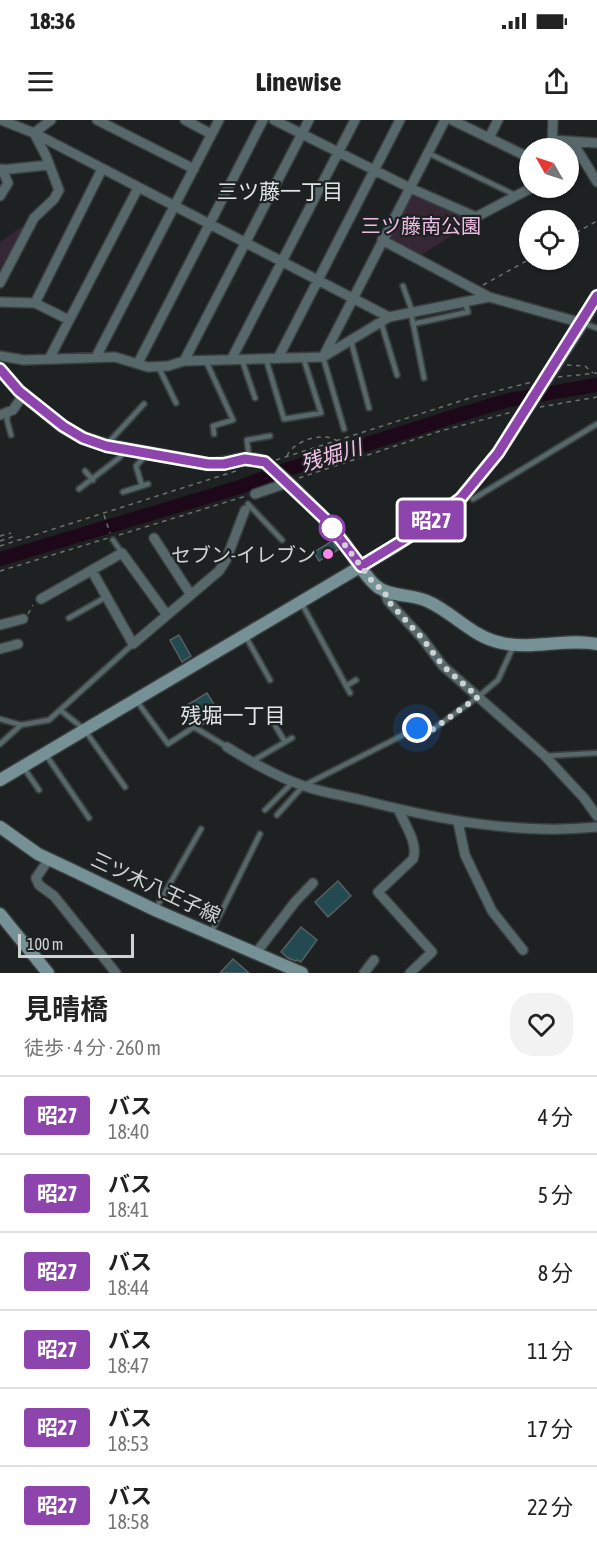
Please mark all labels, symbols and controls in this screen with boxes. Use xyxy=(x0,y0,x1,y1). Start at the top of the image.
text: 18:36 xyxy=(30,8,75,34)
icon: menu xyxy=(24,65,57,98)
icon: share xyxy=(540,65,573,98)
text: Linewise xyxy=(256,66,341,97)
north arrow xyxy=(519,138,579,198)
map controls xyxy=(519,138,579,270)
district label: 三ツ藤一丁目 xyxy=(217,179,343,203)
button: locate xyxy=(519,210,579,270)
park label: 三ツ藤南公園 xyxy=(361,214,481,237)
water label: 残堀川 xyxy=(297,434,367,476)
line badge: 昭27 xyxy=(396,500,466,540)
text: 昭27 xyxy=(411,508,451,532)
unlabelled marker xyxy=(319,515,345,541)
place label: セブン-イレブン xyxy=(171,543,316,566)
marker: セブン-イレブン xyxy=(321,547,335,561)
district label: 残堀一丁目 xyxy=(181,703,286,727)
your location xyxy=(402,713,432,743)
street label: 三ツ木八王子線 xyxy=(88,847,224,927)
scale bar xyxy=(18,931,134,959)
text: 100 m xyxy=(27,935,63,953)
text: 見晴橋 xyxy=(24,993,108,1025)
button: heart xyxy=(510,993,573,1056)
text: 徒歩 · 4 分 · 260 m xyxy=(24,1036,161,1059)
text: バス xyxy=(108,1093,152,1119)
text: 昭27 xyxy=(37,1103,77,1127)
text: 4 分 xyxy=(538,1104,573,1130)
text: 18:40 xyxy=(108,1120,149,1143)
text: バス xyxy=(108,1171,152,1197)
text: 昭27 xyxy=(37,1181,77,1205)
text: 5 分 xyxy=(538,1182,573,1208)
text: 18:41 xyxy=(108,1198,149,1221)
text: バス xyxy=(108,1249,152,1275)
text: 昭27 xyxy=(37,1259,77,1283)
text: 8 分 xyxy=(538,1260,573,1286)
text: 18:44 xyxy=(108,1276,149,1299)
text: バス xyxy=(108,1327,152,1353)
text: 昭27 xyxy=(37,1337,77,1361)
text: 11 分 xyxy=(527,1338,573,1364)
text: 18:47 xyxy=(108,1354,149,1377)
text: バス xyxy=(108,1405,152,1431)
text: 昭27 xyxy=(37,1415,77,1439)
text: 17 分 xyxy=(527,1416,573,1442)
text: 18:53 xyxy=(108,1432,149,1455)
text: バス xyxy=(108,1483,152,1509)
text: 昭27 xyxy=(37,1493,77,1517)
text: 22 分 xyxy=(527,1494,573,1520)
text: 18:58 xyxy=(108,1510,149,1533)

